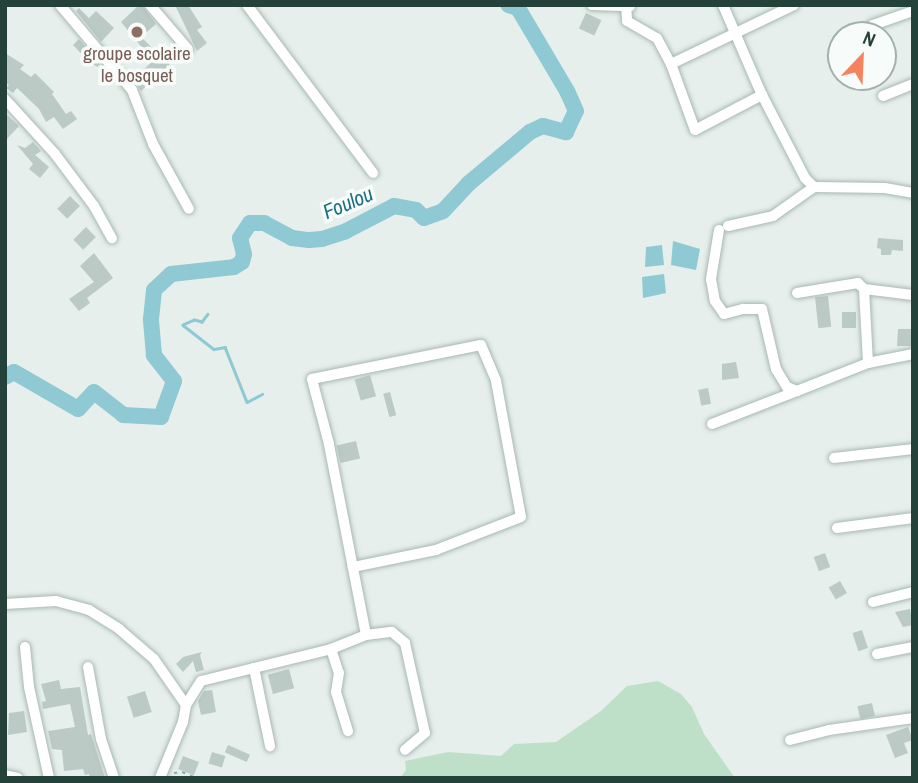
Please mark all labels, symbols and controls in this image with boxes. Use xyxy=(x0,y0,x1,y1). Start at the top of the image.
north arrow xyxy=(827,21,897,91)
marker: groupe scolaire le bosquet xyxy=(129,24,145,40)
text: N xyxy=(859,24,880,53)
place label: groupe scolaire le bosquet xyxy=(83,43,191,87)
water label: Foulou xyxy=(319,181,377,225)

